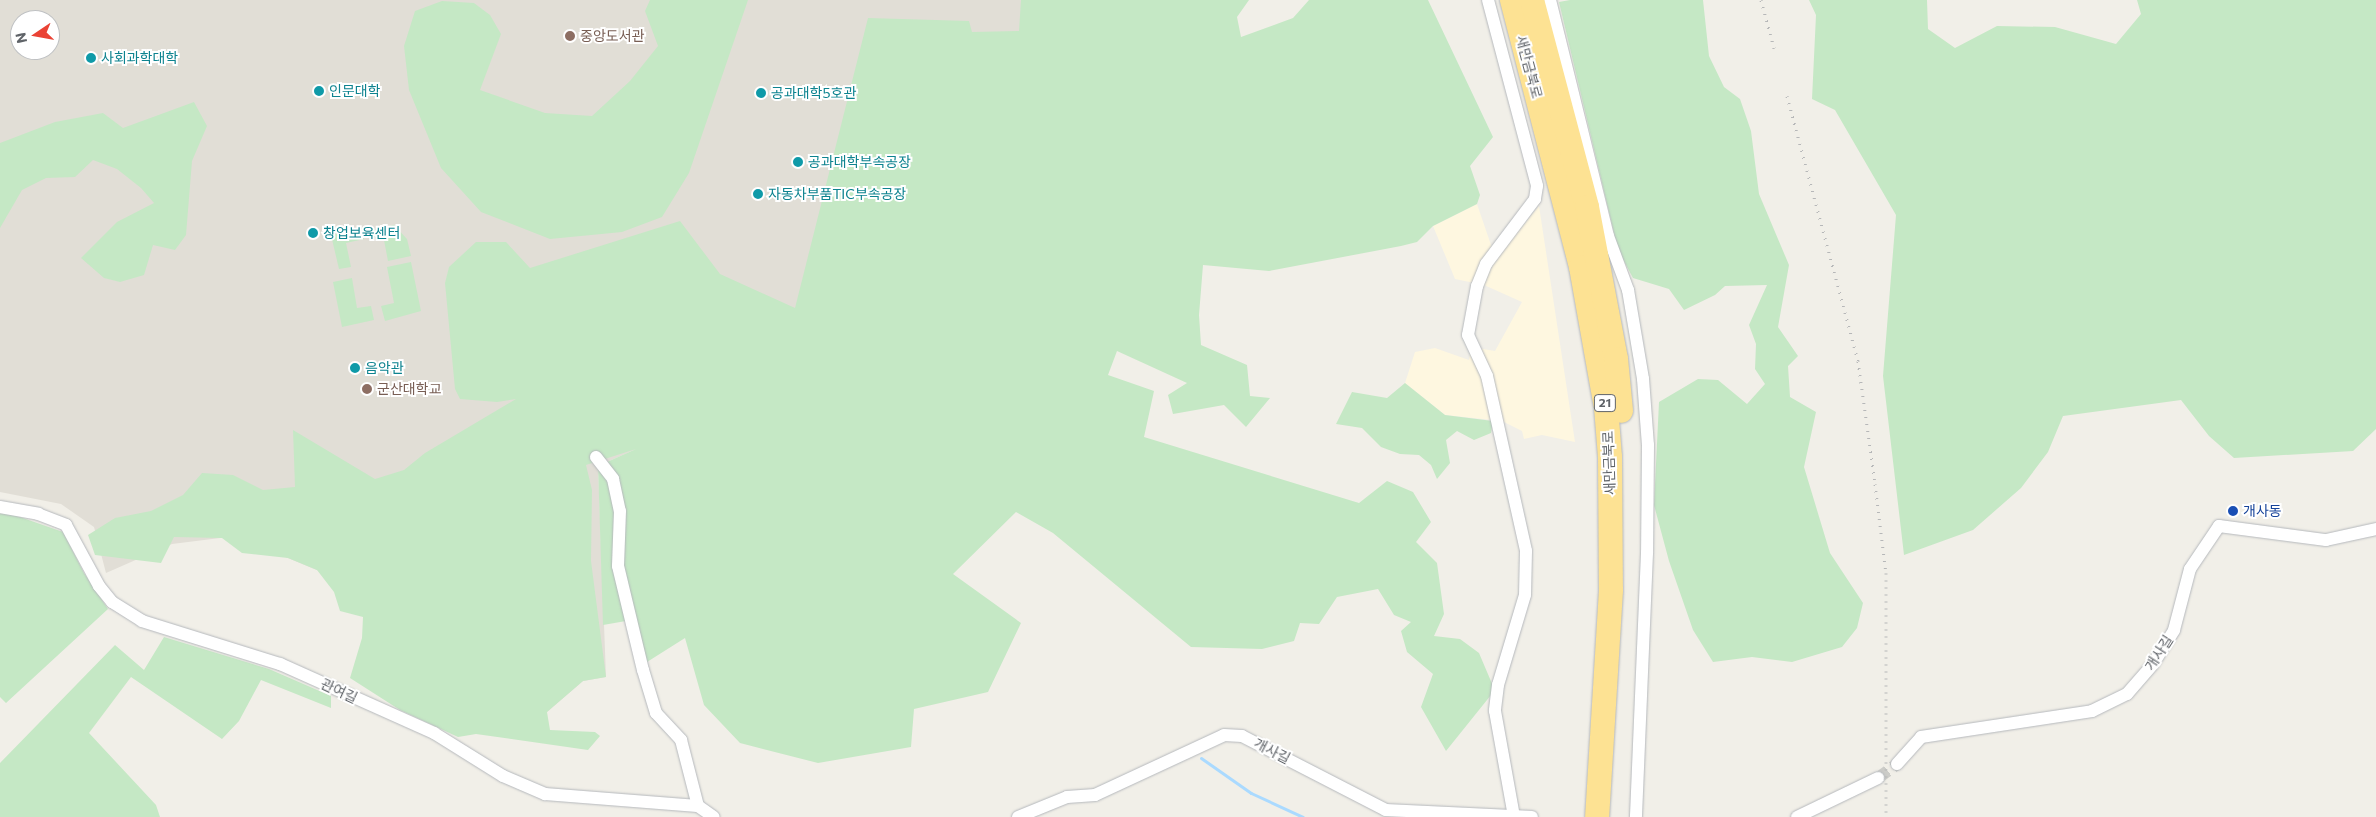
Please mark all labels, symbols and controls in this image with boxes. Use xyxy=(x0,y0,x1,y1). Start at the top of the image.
north arrow xyxy=(10,10,60,60)
place label: 중앙도서관 xyxy=(580,28,644,44)
marker: 중앙도서관 xyxy=(564,30,576,42)
text: N xyxy=(11,31,30,45)
street label: 새만금북로 xyxy=(1513,34,1545,100)
place label: 사회과학대학 xyxy=(101,50,178,66)
marker: 사회과학대학 xyxy=(85,52,97,64)
place label: 인문대학 xyxy=(329,83,381,99)
marker: 인문대학 xyxy=(313,85,325,97)
place label: 공과대학5호관 xyxy=(771,85,856,101)
marker: 공과대학5호관 xyxy=(755,87,767,99)
place label: 공과대학부속공장 xyxy=(808,154,911,170)
marker: 공과대학부속공장 xyxy=(792,156,804,168)
place label: 자동차부품TIC부속공장 xyxy=(768,186,906,202)
marker: 자동차부품TIC부속공장 xyxy=(752,188,764,200)
place label: 창업보육센터 xyxy=(323,225,400,241)
marker: 창업보육센터 xyxy=(307,227,319,239)
place label: 음악관 xyxy=(365,360,404,376)
marker: 음악관 xyxy=(349,362,361,374)
place label: 군산대학교 xyxy=(377,381,441,397)
marker: 군산대학교 xyxy=(361,383,373,395)
road number: 21 xyxy=(1594,393,1616,412)
street label: 새만금북로 xyxy=(1599,431,1619,495)
place label: 개사동 xyxy=(2243,503,2282,519)
marker: 개사동 xyxy=(2227,505,2239,517)
street label: 개사길 xyxy=(2141,632,2177,674)
street label: 관여길 xyxy=(318,675,360,707)
street label: 개사길 xyxy=(1251,735,1293,767)

